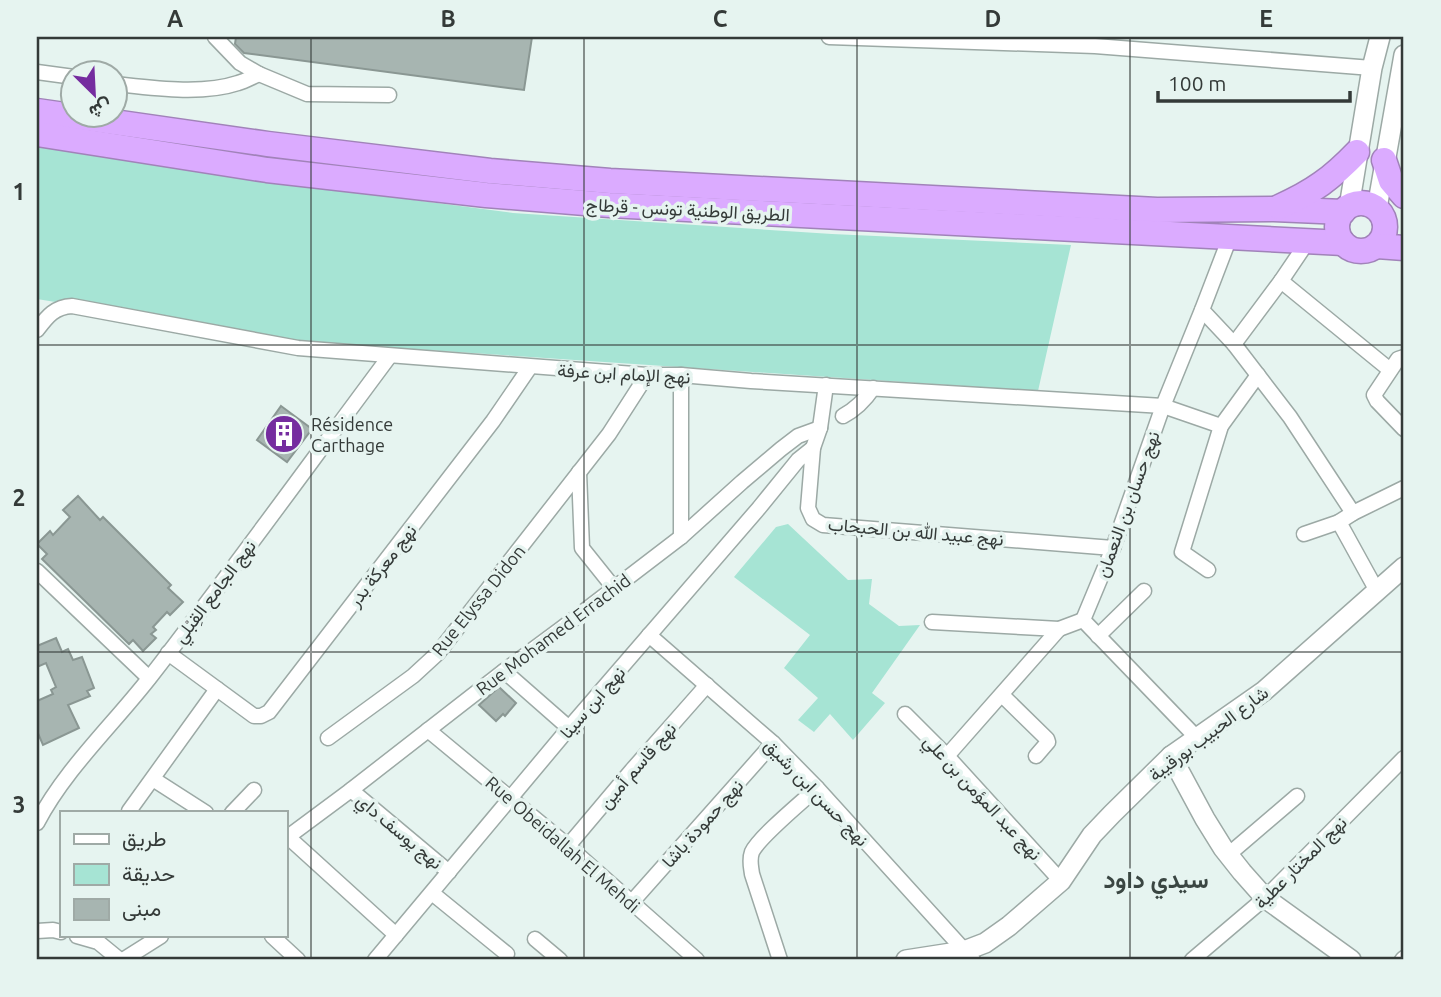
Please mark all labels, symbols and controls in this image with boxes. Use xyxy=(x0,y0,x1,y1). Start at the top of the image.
text: A xyxy=(167,6,183,31)
text: B xyxy=(440,6,456,31)
text: C xyxy=(713,6,728,31)
text: D xyxy=(985,6,1001,31)
text: E xyxy=(1259,6,1273,31)
north arrow xyxy=(60,60,130,130)
scale bar xyxy=(1158,60,1350,104)
text: 100 m xyxy=(1168,71,1226,95)
text: ش xyxy=(85,94,116,124)
text: 1 xyxy=(13,179,25,204)
street label: الطريق الوطنية تونس - قرطاج xyxy=(586,194,790,227)
street label: نهج الإمام ابن عرفة xyxy=(557,360,691,389)
building icon: Résidence Carthage xyxy=(263,413,305,455)
place label: Résidence Carthage xyxy=(311,414,393,455)
street label: نهج حسان بن النعمان xyxy=(1091,428,1166,581)
text: 2 xyxy=(13,485,25,510)
street label: نهج عبيد الله بن الحبحاب xyxy=(827,513,1005,552)
street label: نهج معركة بدر xyxy=(343,520,422,613)
street label: نهج الجامع القِبْلي xyxy=(169,536,264,650)
street label: Rue Elyssa Didon xyxy=(427,541,529,659)
street label: Rue Mohamed Errachid xyxy=(472,569,634,699)
street label: نهج ابن سينا xyxy=(555,662,631,744)
street label: شارع الحبيب بورقيبة xyxy=(1144,682,1273,787)
street label: نهج قاسم أمين xyxy=(594,718,682,814)
street label: نهج عبد المؤمن بن علي xyxy=(916,730,1046,868)
street label: نهج حسن ابن رشيق xyxy=(759,734,873,852)
street label: Rue Obeidallah El Mehdi xyxy=(482,772,644,916)
street label: نهج حمودة باشا xyxy=(657,775,749,873)
street label: نهج يوسف داي xyxy=(349,789,447,877)
text: 3 xyxy=(13,792,25,817)
legend xyxy=(60,811,287,937)
street label: نهج المختار عطية xyxy=(1250,812,1352,914)
text: طريق xyxy=(122,826,167,852)
text: حديقة xyxy=(122,861,175,886)
district label: سيدي داود xyxy=(1103,866,1209,900)
text: مبنى xyxy=(122,896,161,921)

